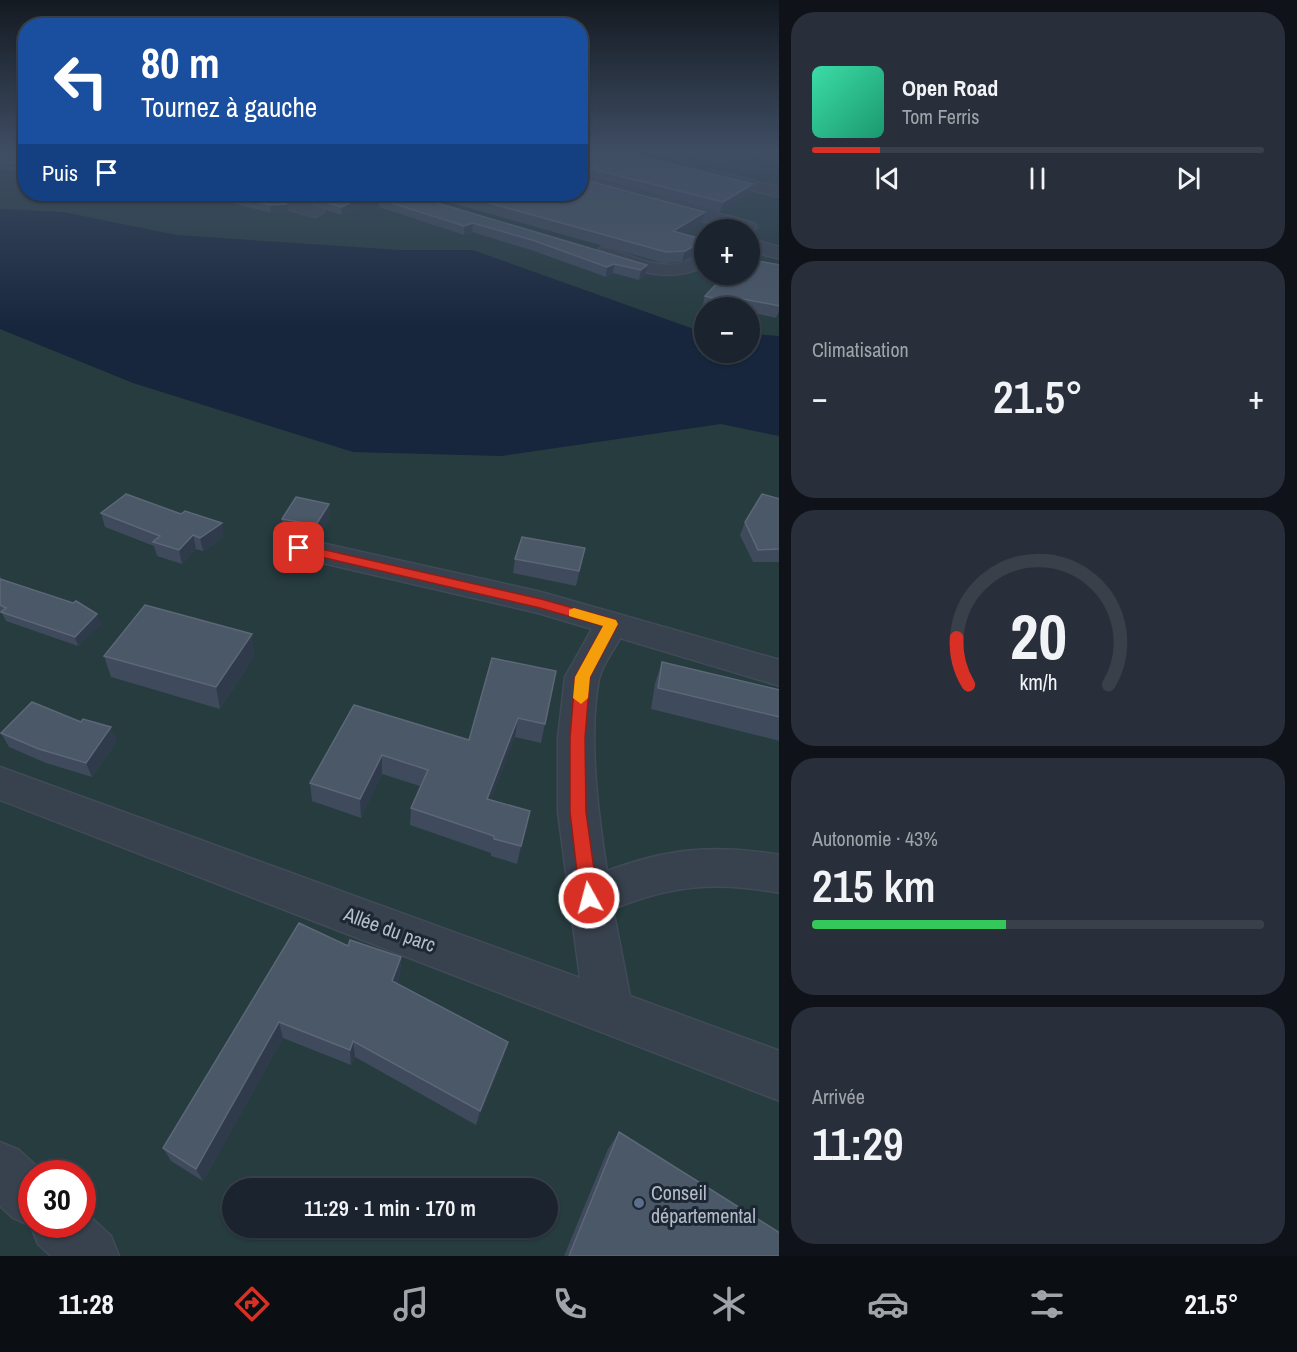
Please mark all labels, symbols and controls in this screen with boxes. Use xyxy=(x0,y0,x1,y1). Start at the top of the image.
text: 80 m xyxy=(141,35,220,91)
icon: left xyxy=(42,42,120,120)
text: Open Road xyxy=(902,73,998,103)
text: Tournez à gauche xyxy=(141,89,317,125)
text: Tom Ferris xyxy=(902,103,980,130)
icon: arrive xyxy=(90,156,123,189)
text: Puis xyxy=(42,158,78,188)
icon: previous xyxy=(871,162,904,195)
icon: pause xyxy=(1021,162,1054,195)
icon: next xyxy=(1172,162,1205,195)
map controls xyxy=(694,219,760,363)
button: + xyxy=(694,219,760,285)
button: − xyxy=(694,297,760,363)
text: Climatisation xyxy=(812,336,909,363)
text: 21.5° xyxy=(993,366,1083,427)
text: − xyxy=(812,375,828,419)
text: + xyxy=(1248,375,1264,419)
pin xyxy=(273,522,324,573)
icon: arrive xyxy=(282,531,315,564)
text: 20 xyxy=(1010,594,1066,678)
text: km/h xyxy=(1019,668,1057,697)
text: Autonomie · 43% xyxy=(812,825,938,852)
text: 215 km xyxy=(812,855,936,916)
position arrow xyxy=(557,866,621,930)
street label: Allée du parc xyxy=(339,900,440,958)
text: Arrivée xyxy=(812,1083,865,1110)
text: 11:29 xyxy=(812,1113,903,1174)
speed limit sign: 30 xyxy=(18,1160,96,1238)
place label: Conseil départemental xyxy=(651,1179,756,1229)
text: 11:29 · 1 min · 170 m xyxy=(304,1193,476,1223)
marker: Conseil départemental xyxy=(632,1196,646,1210)
icon: directions xyxy=(231,1283,273,1325)
icon: music xyxy=(390,1283,432,1325)
icon: phone xyxy=(549,1283,591,1325)
icon: climate xyxy=(708,1283,750,1325)
icon: car xyxy=(867,1283,909,1325)
icon: filters xyxy=(1026,1283,1068,1325)
text: 11:28 xyxy=(58,1286,114,1322)
text: 21.5° xyxy=(1185,1286,1238,1322)

